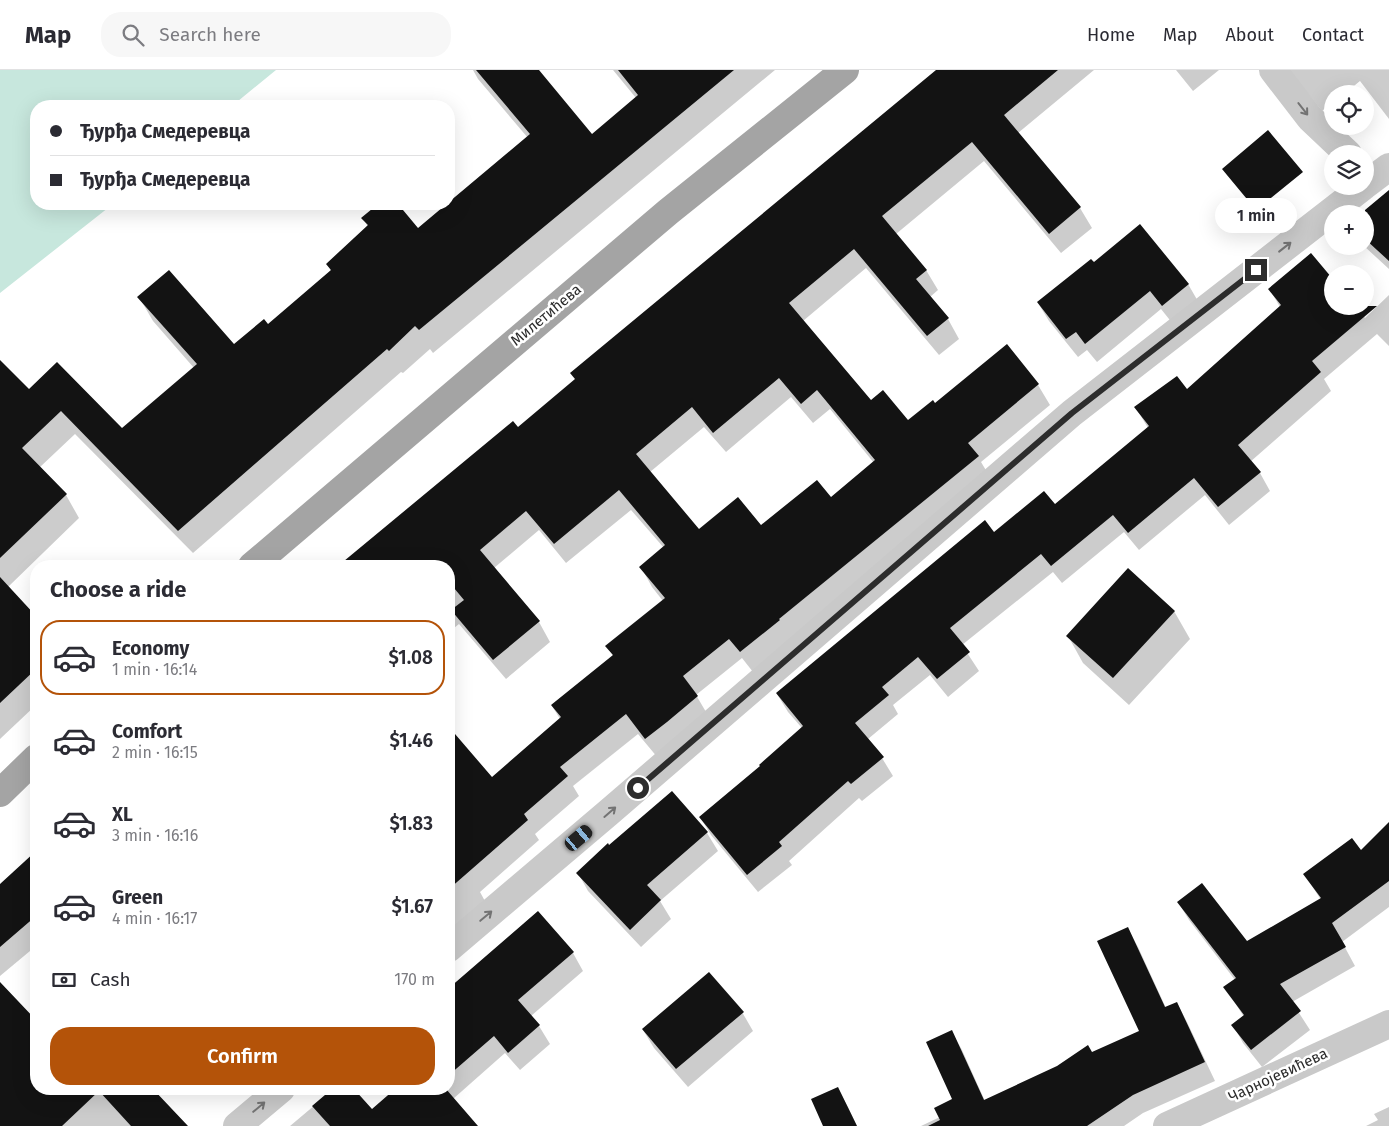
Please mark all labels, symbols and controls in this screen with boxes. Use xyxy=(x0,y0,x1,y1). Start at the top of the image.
search box xyxy=(101,12,451,57)
text: Map xyxy=(25,21,71,49)
icon: search xyxy=(119,21,147,49)
text: Search here xyxy=(159,23,261,46)
text: Home xyxy=(1087,24,1135,46)
text: Map xyxy=(1163,24,1197,46)
text: About xyxy=(1225,24,1274,46)
text: Contact xyxy=(1302,24,1364,46)
map controls xyxy=(1324,85,1374,315)
button: locate xyxy=(1324,85,1374,135)
one-way arrow xyxy=(1297,102,1308,115)
text: Ђурђа Смедеревца xyxy=(80,120,251,143)
button: layers xyxy=(1324,145,1374,195)
text: Ђурђа Смедеревца xyxy=(80,168,251,191)
callout: 1 min xyxy=(1215,198,1297,232)
button: + xyxy=(1324,205,1374,255)
text: 1 min xyxy=(1237,206,1275,225)
one-way arrow xyxy=(1278,242,1291,253)
route end xyxy=(1245,259,1267,281)
button: − xyxy=(1324,265,1374,315)
street label: Милетићева xyxy=(507,280,585,350)
text: Choose a ride xyxy=(50,576,186,603)
icon: car xyxy=(52,635,97,680)
text: Economy xyxy=(112,637,189,660)
text: $1.08 xyxy=(388,646,433,669)
text: 1 min · 16:14 xyxy=(112,660,197,679)
icon: car xyxy=(52,718,97,763)
text: Comfort xyxy=(112,720,182,743)
text: $1.46 xyxy=(389,729,433,752)
text: 2 min · 16:15 xyxy=(112,743,198,762)
route start xyxy=(627,777,649,799)
icon: car xyxy=(52,801,97,846)
text: XL xyxy=(112,803,133,826)
one-way arrow xyxy=(604,806,617,817)
text: $1.83 xyxy=(389,812,433,835)
car xyxy=(562,823,595,853)
text: 3 min · 16:16 xyxy=(112,826,198,845)
icon: car xyxy=(52,884,97,929)
text: Green xyxy=(112,886,163,909)
text: $1.67 xyxy=(391,895,433,918)
text: 4 min · 16:17 xyxy=(112,909,197,928)
one-way arrow xyxy=(479,911,492,922)
icon: cash xyxy=(50,966,78,994)
text: Cash xyxy=(90,968,131,991)
text: 170 m xyxy=(394,970,435,989)
button: Confirm xyxy=(50,1027,435,1085)
street label: Чарнојевићева xyxy=(1226,1044,1330,1106)
one-way arrow xyxy=(252,1102,265,1113)

